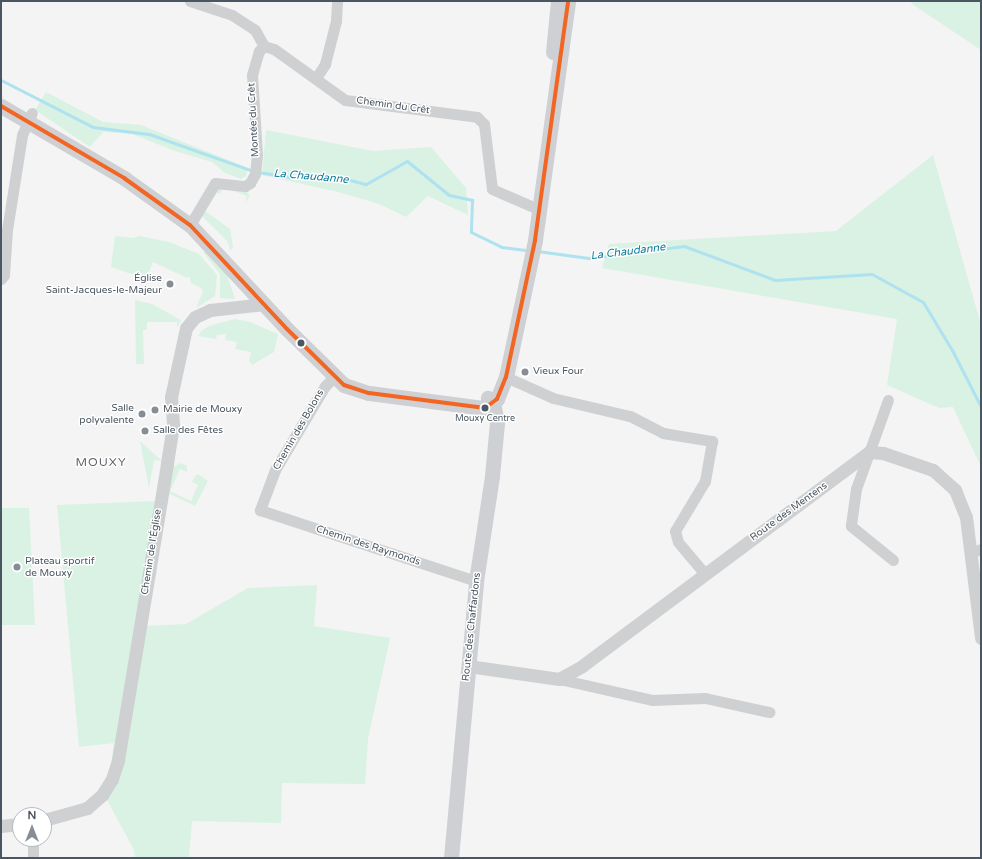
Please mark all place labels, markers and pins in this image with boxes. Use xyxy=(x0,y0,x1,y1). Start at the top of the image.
place label: Église Saint-Jacques-le-Majeur xyxy=(46,272,162,296)
marker: Église Saint-Jacques-le-Majeur xyxy=(165,279,175,289)
unlabelled marker xyxy=(296,338,306,348)
place label: Vieux Four xyxy=(533,366,584,378)
marker: Vieux Four xyxy=(520,367,530,377)
place label: Salle polyvalente xyxy=(79,402,134,426)
marker: Mouxy Centre xyxy=(480,403,490,413)
place label: Mairie de Mouxy xyxy=(163,404,242,416)
marker: Mairie de Mouxy xyxy=(150,405,160,415)
marker: Salle polyvalente xyxy=(137,409,147,419)
place label: Mouxy Centre xyxy=(455,414,515,424)
place label: Salle des Fêtes xyxy=(153,425,223,437)
marker: Salle des Fêtes xyxy=(140,426,150,436)
place label: Plateau sportif de Mouxy xyxy=(25,555,94,578)
marker: Plateau sportif de Mouxy xyxy=(12,562,22,572)

